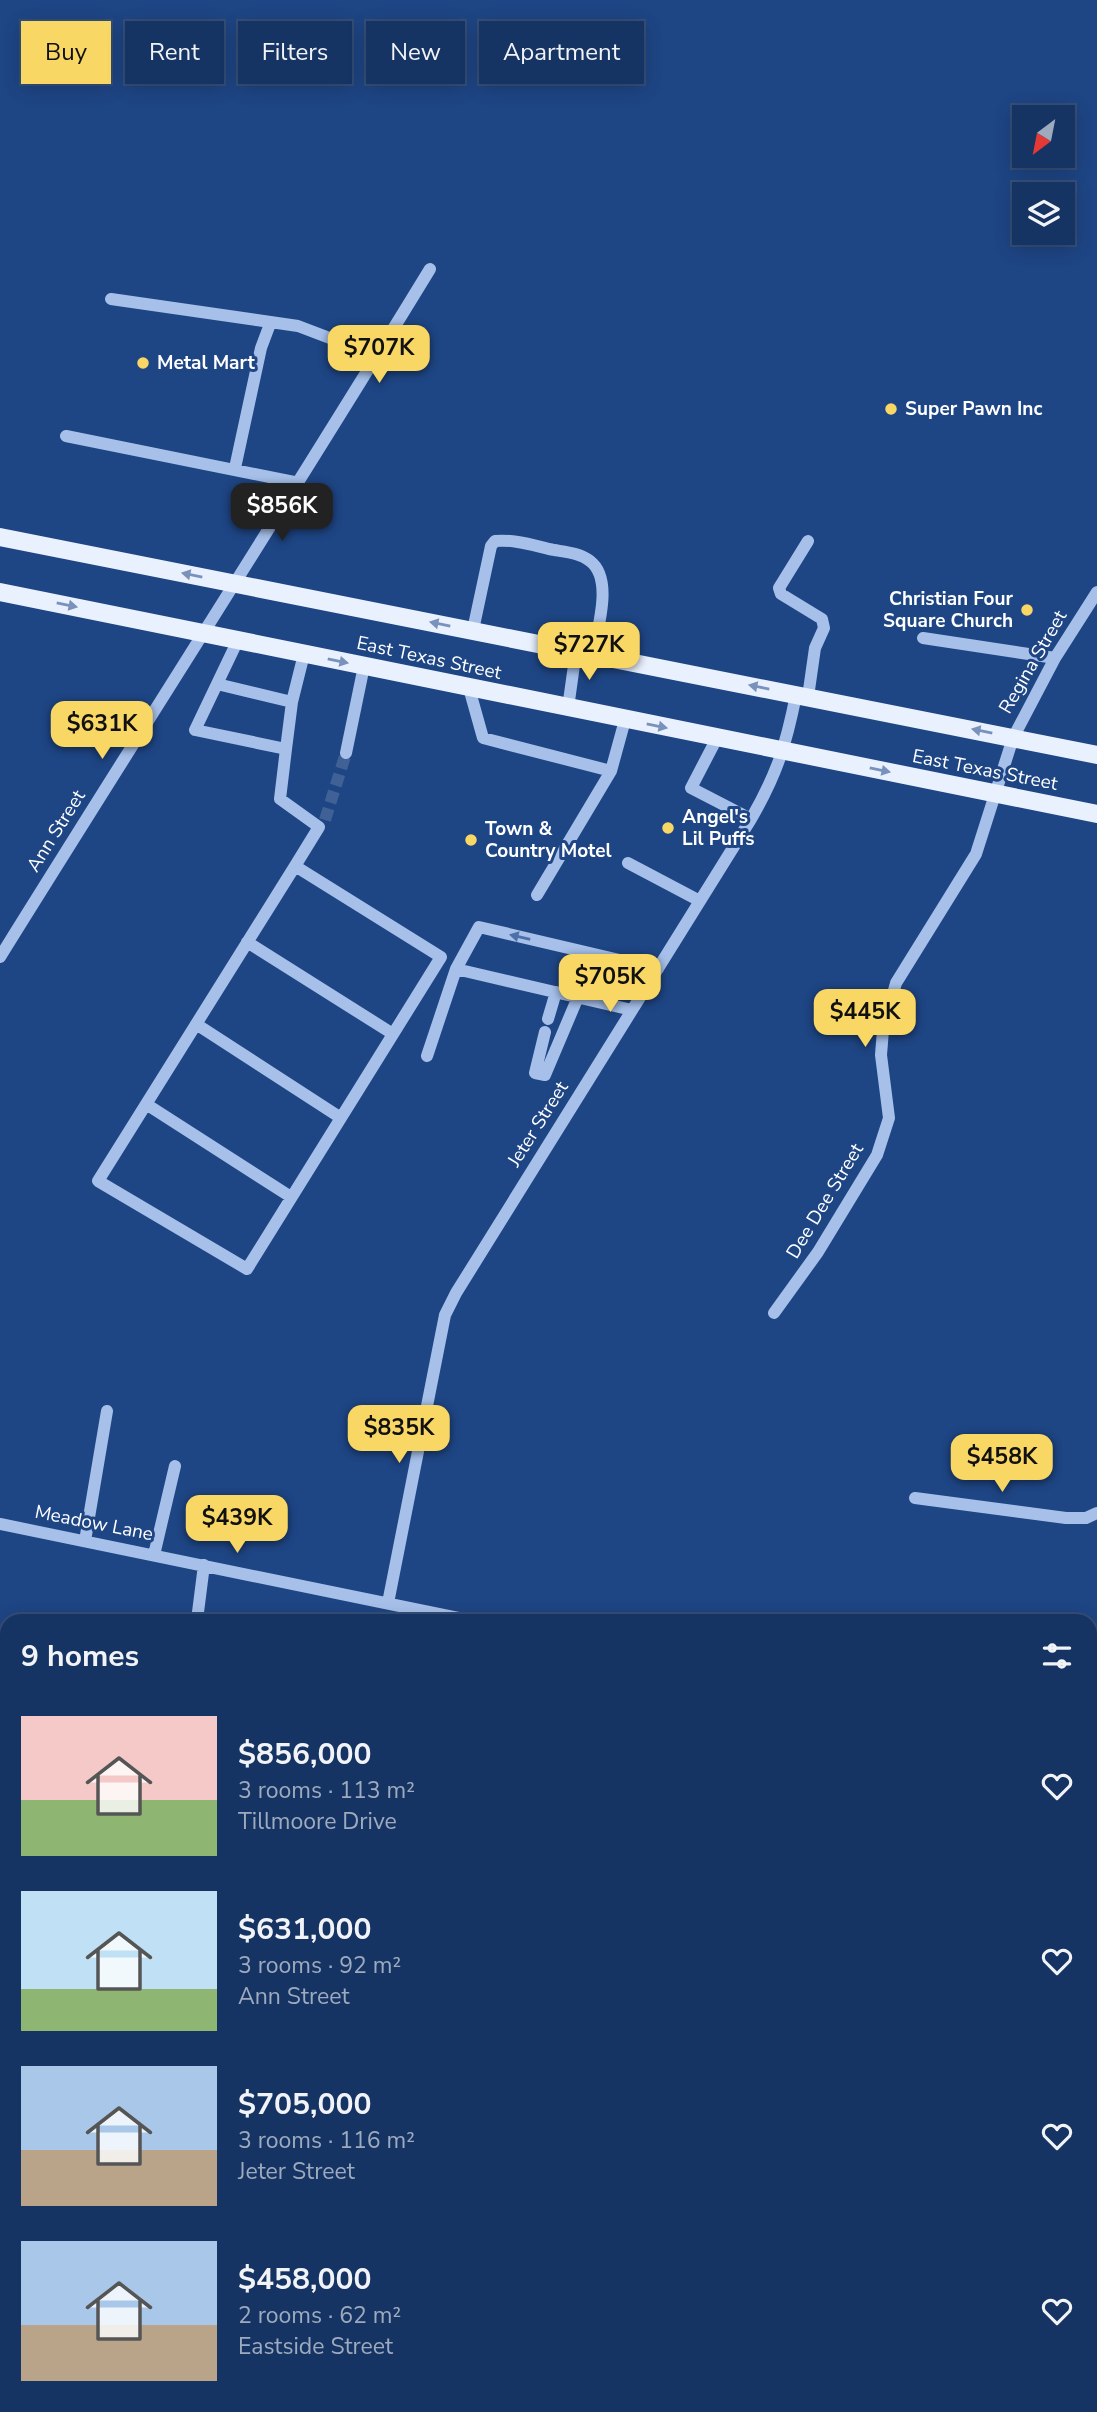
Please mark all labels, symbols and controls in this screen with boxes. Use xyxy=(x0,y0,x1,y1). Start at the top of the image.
chip: Buy xyxy=(21,21,111,84)
chip: Rent xyxy=(125,21,224,84)
chip: Filters xyxy=(238,21,352,84)
chip: New xyxy=(366,21,465,84)
chip: Apartment xyxy=(479,21,644,84)
north arrow xyxy=(1012,105,1074,168)
map controls xyxy=(1012,105,1075,245)
button: layers xyxy=(1012,182,1075,245)
pin: $707K xyxy=(330,326,428,385)
text: $707K xyxy=(344,332,414,363)
place label: Metal Mart xyxy=(157,350,255,376)
marker: Metal Mart xyxy=(135,355,151,371)
place label: Super Pawn Inc xyxy=(905,396,1042,422)
marker: Super Pawn Inc xyxy=(883,401,899,417)
pin: $856K xyxy=(233,484,331,543)
text: $856K xyxy=(247,490,317,521)
one-way arrow xyxy=(181,569,203,580)
place label: Christian Four Square Church xyxy=(883,586,1014,634)
one-way arrow xyxy=(56,600,78,611)
marker: Christian Four Square Church xyxy=(1019,602,1035,618)
street label: Regina Street xyxy=(993,605,1073,719)
one-way arrow xyxy=(429,618,451,629)
pin: $727K xyxy=(540,622,638,682)
text: $727K xyxy=(554,629,624,660)
street label: East Texas Street xyxy=(354,630,504,686)
one-way arrow xyxy=(327,655,349,666)
one-way arrow xyxy=(748,682,770,693)
pin: $631K xyxy=(53,702,151,761)
text: $631K xyxy=(67,708,137,739)
one-way arrow xyxy=(646,721,668,732)
one-way arrow xyxy=(971,726,993,737)
street label: East Texas Street xyxy=(910,743,1060,797)
one-way arrow xyxy=(869,765,891,776)
street label: Ann Street xyxy=(21,785,92,877)
place label: Angel's Lil Puffs xyxy=(682,804,755,852)
place label: Town & Country Motel xyxy=(485,816,612,864)
marker: Angel's Lil Puffs xyxy=(660,820,676,836)
marker: Town & Country Motel xyxy=(463,832,479,848)
one-way arrow xyxy=(509,931,531,942)
pin: $705K xyxy=(561,954,659,1014)
text: $705K xyxy=(575,961,645,992)
pin: $445K xyxy=(816,990,914,1049)
text: $445K xyxy=(830,996,900,1027)
street label: Jeter Street xyxy=(501,1076,575,1173)
street label: Dee Dee Street xyxy=(780,1138,870,1264)
pin: $835K xyxy=(350,1406,448,1465)
text: $835K xyxy=(364,1412,434,1443)
pin: $458K xyxy=(953,1434,1051,1494)
text: $458K xyxy=(967,1441,1037,1472)
pin: $439K xyxy=(188,1496,286,1555)
street label: Meadow Lane xyxy=(33,1499,155,1547)
text: $439K xyxy=(202,1502,272,1533)
text: 9 homes xyxy=(21,1636,139,1677)
icon: filters xyxy=(1038,1637,1076,1675)
text: $856,000 xyxy=(238,1734,371,1775)
icon: home xyxy=(77,1744,161,1828)
icon: heart xyxy=(1038,1767,1076,1805)
text: 3 rooms · 113 m² xyxy=(238,1775,415,1806)
text: Tillmoore Drive xyxy=(238,1806,397,1837)
text: $631,000 xyxy=(238,1909,371,1950)
icon: home xyxy=(77,1919,161,2003)
icon: heart xyxy=(1038,1942,1076,1980)
text: 3 rooms · 92 m² xyxy=(238,1950,401,1981)
text: Ann Street xyxy=(238,1981,350,2012)
text: $705,000 xyxy=(238,2084,371,2125)
icon: home xyxy=(77,2094,161,2178)
icon: heart xyxy=(1038,2117,1076,2155)
text: 3 rooms · 116 m² xyxy=(238,2125,415,2156)
text: Jeter Street xyxy=(238,2156,355,2187)
text: $458,000 xyxy=(238,2259,371,2300)
icon: home xyxy=(77,2269,161,2353)
icon: heart xyxy=(1038,2292,1076,2330)
text: 2 rooms · 62 m² xyxy=(238,2300,401,2331)
text: Eastside Street xyxy=(238,2331,393,2362)

